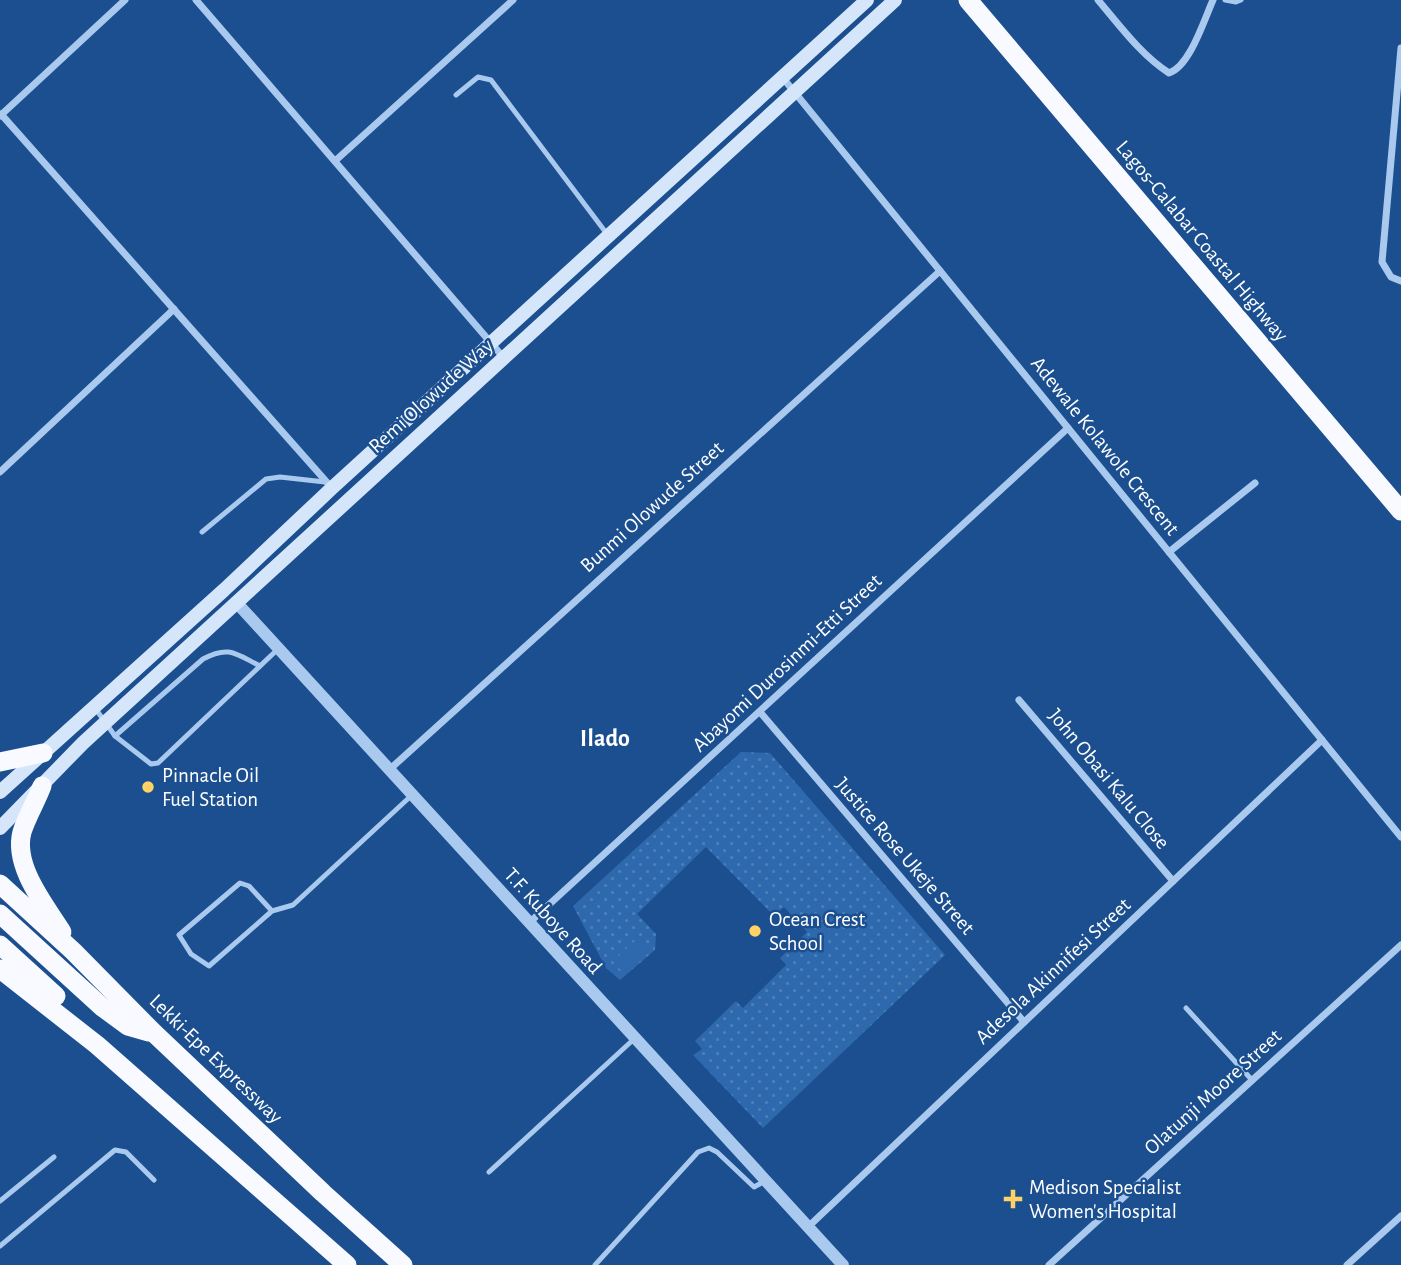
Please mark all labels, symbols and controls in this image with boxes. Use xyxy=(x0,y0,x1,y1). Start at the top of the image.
street label: Lagos-Calabar Coastal Highway xyxy=(1112,137,1292,345)
street label: Remi Olowude Way xyxy=(365,335,497,457)
street label: Adewale Kolawole Crescent xyxy=(1027,353,1183,539)
street label: Bunmi Olowude Street xyxy=(576,437,728,577)
street label: Abayomi Durosinmi-Etti Street xyxy=(688,570,886,756)
street label: John Obasi Kalu Close xyxy=(1044,705,1174,853)
district label: Ilado xyxy=(580,727,630,751)
place label: Pinnacle Oil Fuel Station xyxy=(162,765,259,810)
street label: Justice Rose Ukeje Street xyxy=(831,774,979,939)
marker: Pinnacle Oil Fuel Station xyxy=(140,779,156,795)
street label: T.F. Kuboye Road xyxy=(500,864,606,978)
street label: Adesola Akinnifesi Street xyxy=(971,894,1135,1048)
place label: Ocean Crest School xyxy=(769,909,866,954)
marker: Ocean Crest School xyxy=(747,923,763,939)
street label: Lekki-Epe Expressway xyxy=(145,990,287,1128)
street label: Olatunji Moore Street xyxy=(1140,1025,1286,1159)
place label: Medison Specialist Women's Hospital xyxy=(1029,1177,1181,1222)
marker: Medison Specialist Women's Hospital xyxy=(1003,1189,1023,1209)

